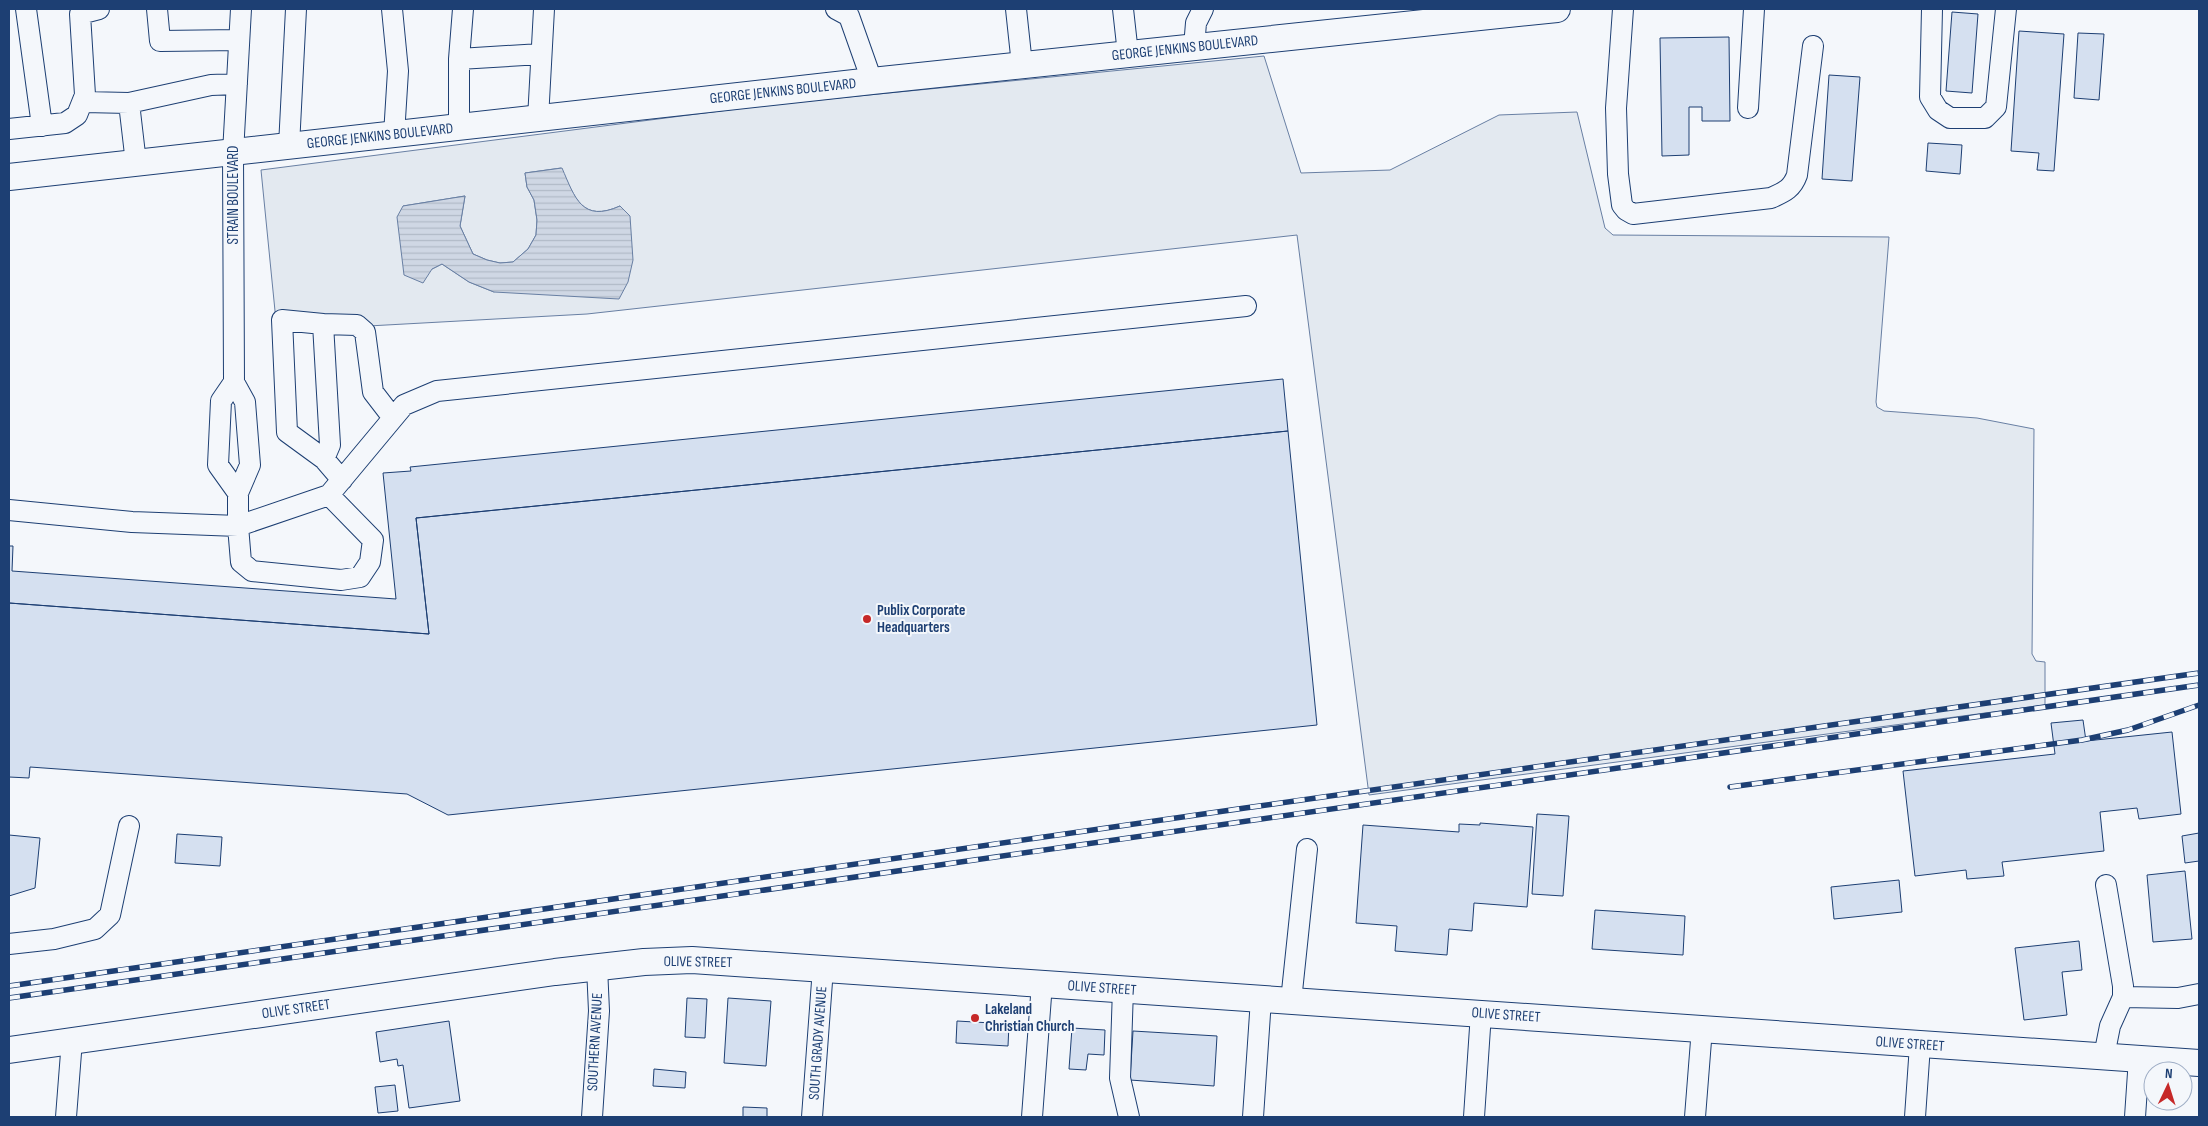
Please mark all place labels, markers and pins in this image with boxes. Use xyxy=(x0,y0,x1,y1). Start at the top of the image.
place label: Publix Corporate Headquarters xyxy=(877,601,965,637)
marker: Publix Corporate Headquarters xyxy=(861,613,873,625)
place label: Lakeland Christian Church xyxy=(985,1000,1074,1036)
marker: Lakeland Christian Church xyxy=(969,1012,981,1024)

